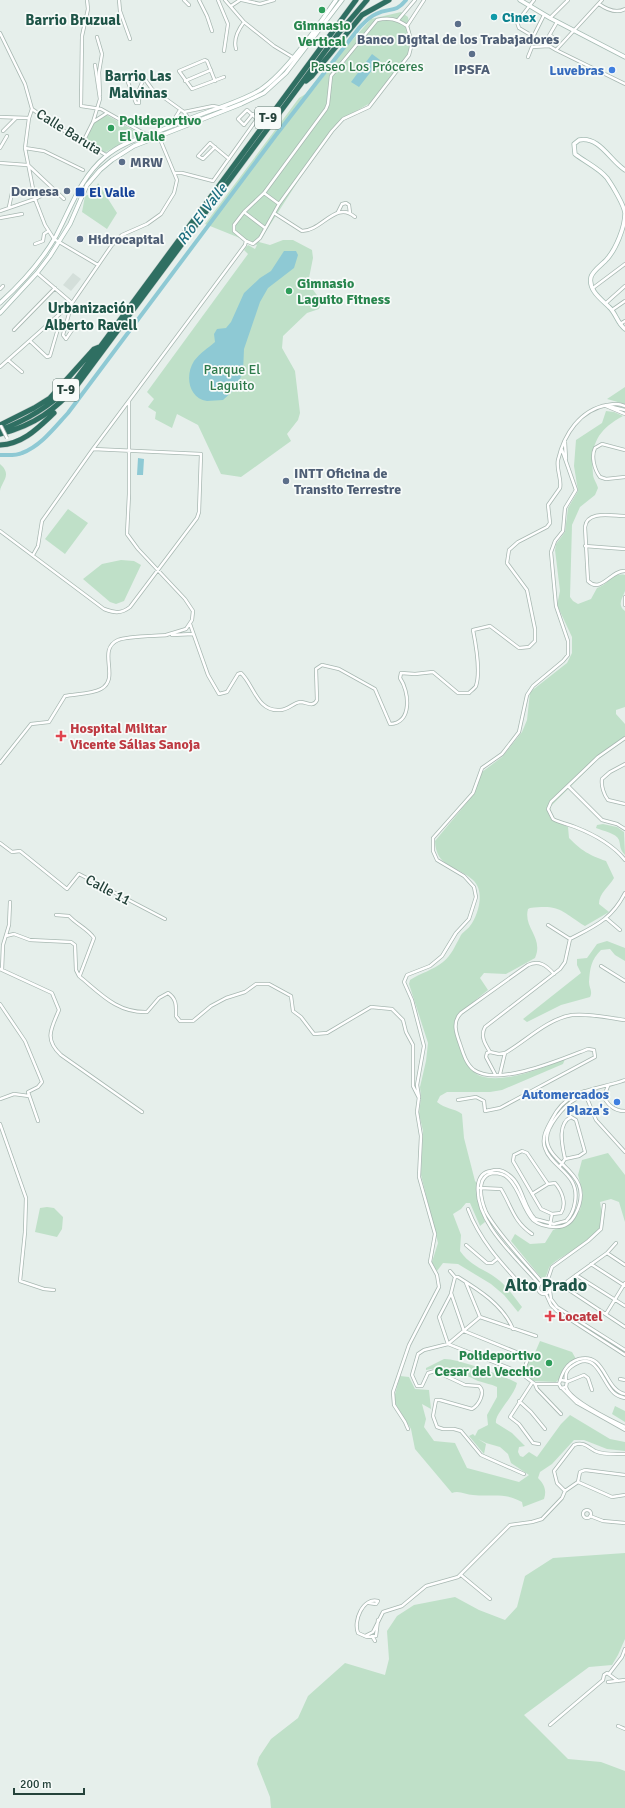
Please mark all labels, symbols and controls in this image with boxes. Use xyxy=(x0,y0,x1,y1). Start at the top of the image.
marker: Gimnasio Vertical xyxy=(317,5,327,15)
place label: Cinex xyxy=(502,9,536,26)
district label: Barrio Bruzual xyxy=(25,11,121,29)
marker: Cinex xyxy=(489,12,499,22)
place label: Gimnasio Vertical xyxy=(293,17,351,50)
marker: Banco Digital de los Trabajadores xyxy=(453,19,463,29)
place label: Banco Digital de los Trabajadores xyxy=(357,31,559,48)
marker: IPSFA xyxy=(467,49,477,59)
park label: Paseo Los Próceres xyxy=(310,58,424,75)
place label: IPSFA xyxy=(454,61,490,78)
place label: Luvebras xyxy=(549,62,604,79)
marker: Luvebras xyxy=(607,65,617,75)
district label: Barrio Las Malvinas xyxy=(105,67,172,102)
street label: Calle Baruta xyxy=(33,105,105,159)
road number: T-9 xyxy=(255,107,281,129)
place label: Polideportivo El Valle xyxy=(119,112,201,145)
marker: Polideportivo El Valle xyxy=(106,123,116,133)
place label: MRW xyxy=(130,154,163,171)
marker: MRW xyxy=(117,157,127,167)
water label: Río El Valle xyxy=(173,179,232,248)
place label: Domesa xyxy=(11,183,59,200)
place label: El Valle xyxy=(89,184,135,201)
marker: Domesa xyxy=(62,186,72,196)
marker: El Valle xyxy=(74,186,86,198)
place label: Hidrocapital xyxy=(88,231,165,248)
marker: Hidrocapital xyxy=(75,234,85,244)
place label: Gimnasio Laguito Fitness xyxy=(297,275,390,308)
marker: Gimnasio Laguito Fitness xyxy=(284,286,294,296)
district label: Urbanización Alberto Ravell xyxy=(44,299,138,334)
park label: Parque El Laguito xyxy=(204,361,260,394)
road number: T-9 xyxy=(53,379,79,401)
place label: INTT Oficina de Transito Terrestre xyxy=(294,465,401,498)
marker: INTT Oficina de Transito Terrestre xyxy=(281,476,291,486)
place label: Hospital Militar Vicente Sálias Sanoja xyxy=(70,720,200,753)
marker: Hospital Militar Vicente Sálias Sanoja xyxy=(55,730,67,742)
street label: Calle 11 xyxy=(83,871,133,909)
place label: Automercados Plaza's xyxy=(522,1086,609,1119)
marker: Automercados Plaza's xyxy=(612,1097,622,1107)
district label: Alto Prado xyxy=(505,1274,587,1296)
place label: Locatel xyxy=(558,1308,603,1325)
marker: Locatel xyxy=(545,1311,555,1321)
place label: Polideportivo Cesar del Vecchio xyxy=(435,1347,541,1380)
marker: Polideportivo Cesar del Vecchio xyxy=(544,1358,554,1368)
scale bar xyxy=(14,1770,84,1796)
text: 200 m xyxy=(20,1777,52,1792)

